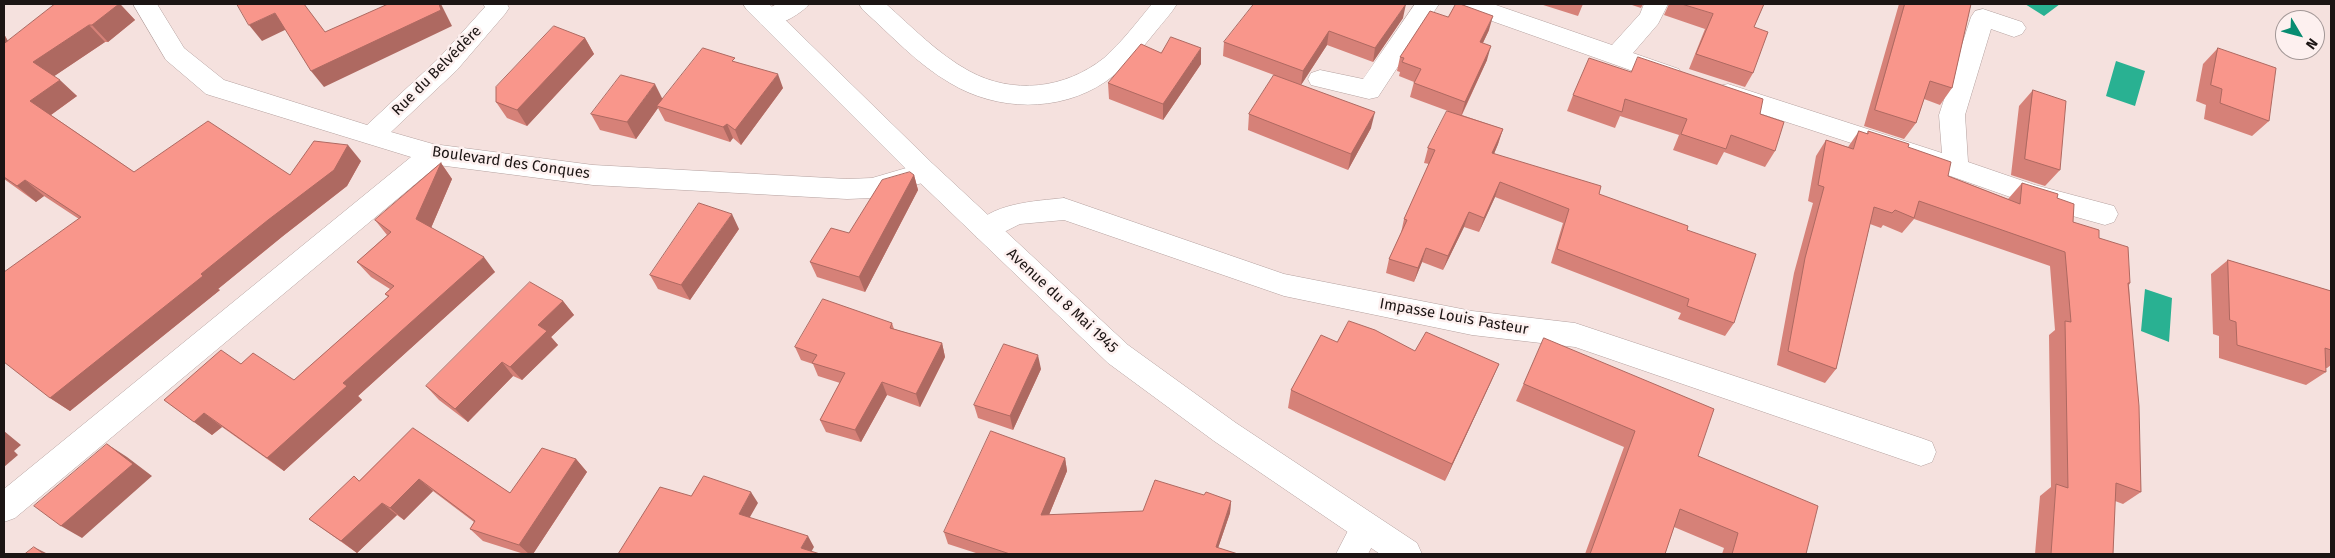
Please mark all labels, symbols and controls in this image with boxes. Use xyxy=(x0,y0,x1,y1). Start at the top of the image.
north arrow xyxy=(2275,10,2325,60)
street label: Rue du Belvédère xyxy=(388,22,486,120)
text: N xyxy=(2302,35,2321,53)
street label: Boulevard des Conques xyxy=(431,143,591,183)
street label: Avenue du 8 Mai 1945 xyxy=(1003,245,1121,357)
street label: Impasse Louis Pasteur xyxy=(1378,295,1530,339)

